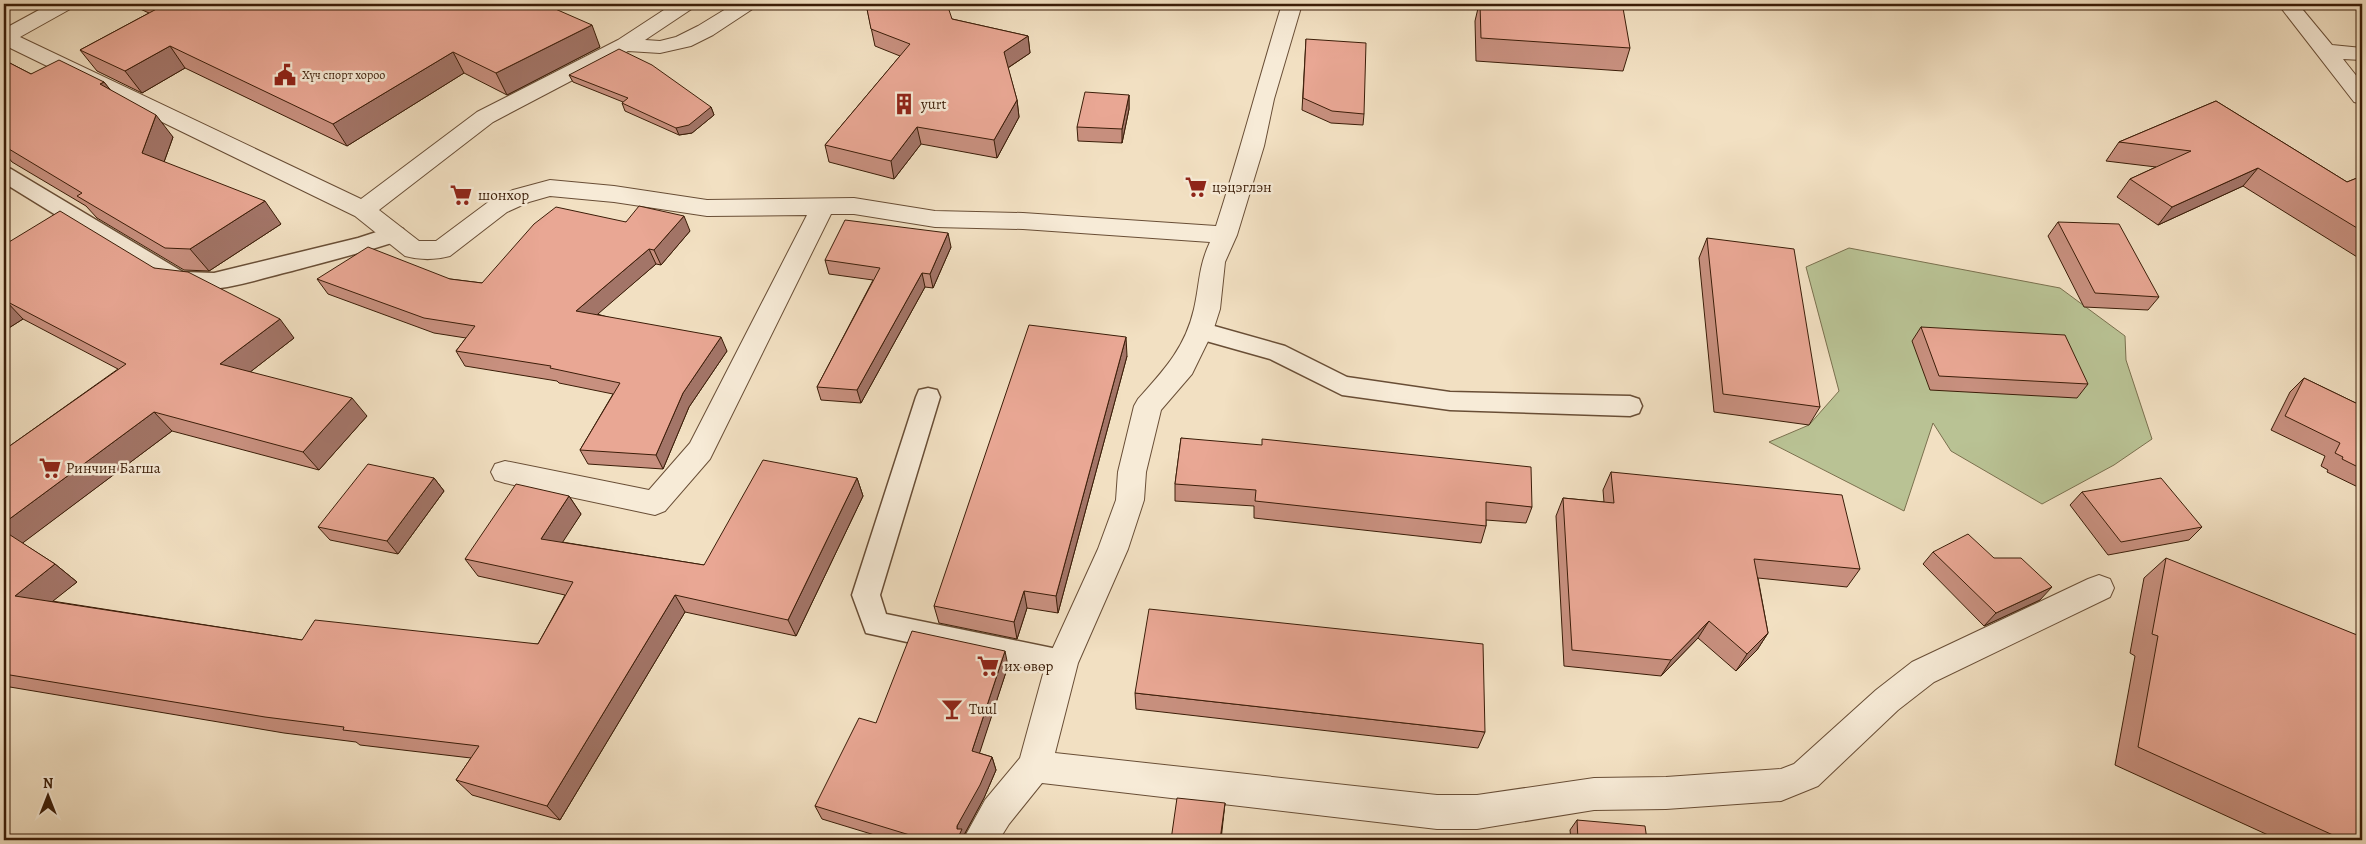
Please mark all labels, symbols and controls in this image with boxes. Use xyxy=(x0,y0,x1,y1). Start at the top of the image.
public building icon: Хүч спорт хороо xyxy=(272,62,298,88)
place label: Хүч спорт хороо xyxy=(302,67,385,83)
building icon: yurt xyxy=(891,91,917,117)
place label: yurt xyxy=(920,94,947,114)
supermarket icon: цэцэглэн xyxy=(1183,174,1209,200)
place label: цэцэглэн xyxy=(1212,177,1272,197)
supermarket icon: шонхор xyxy=(448,182,474,208)
place label: шонхор xyxy=(478,185,529,205)
supermarket icon: Ринчин Багша xyxy=(37,455,63,481)
place label: Ринчин Багша xyxy=(66,458,161,478)
supermarket icon: их өвөр xyxy=(975,653,1001,679)
place label: их өвөр xyxy=(1004,656,1054,676)
bar icon: Tuul xyxy=(939,696,965,722)
place label: Tuul xyxy=(969,699,997,719)
north arrow xyxy=(22,772,72,822)
text: N xyxy=(43,774,53,793)

